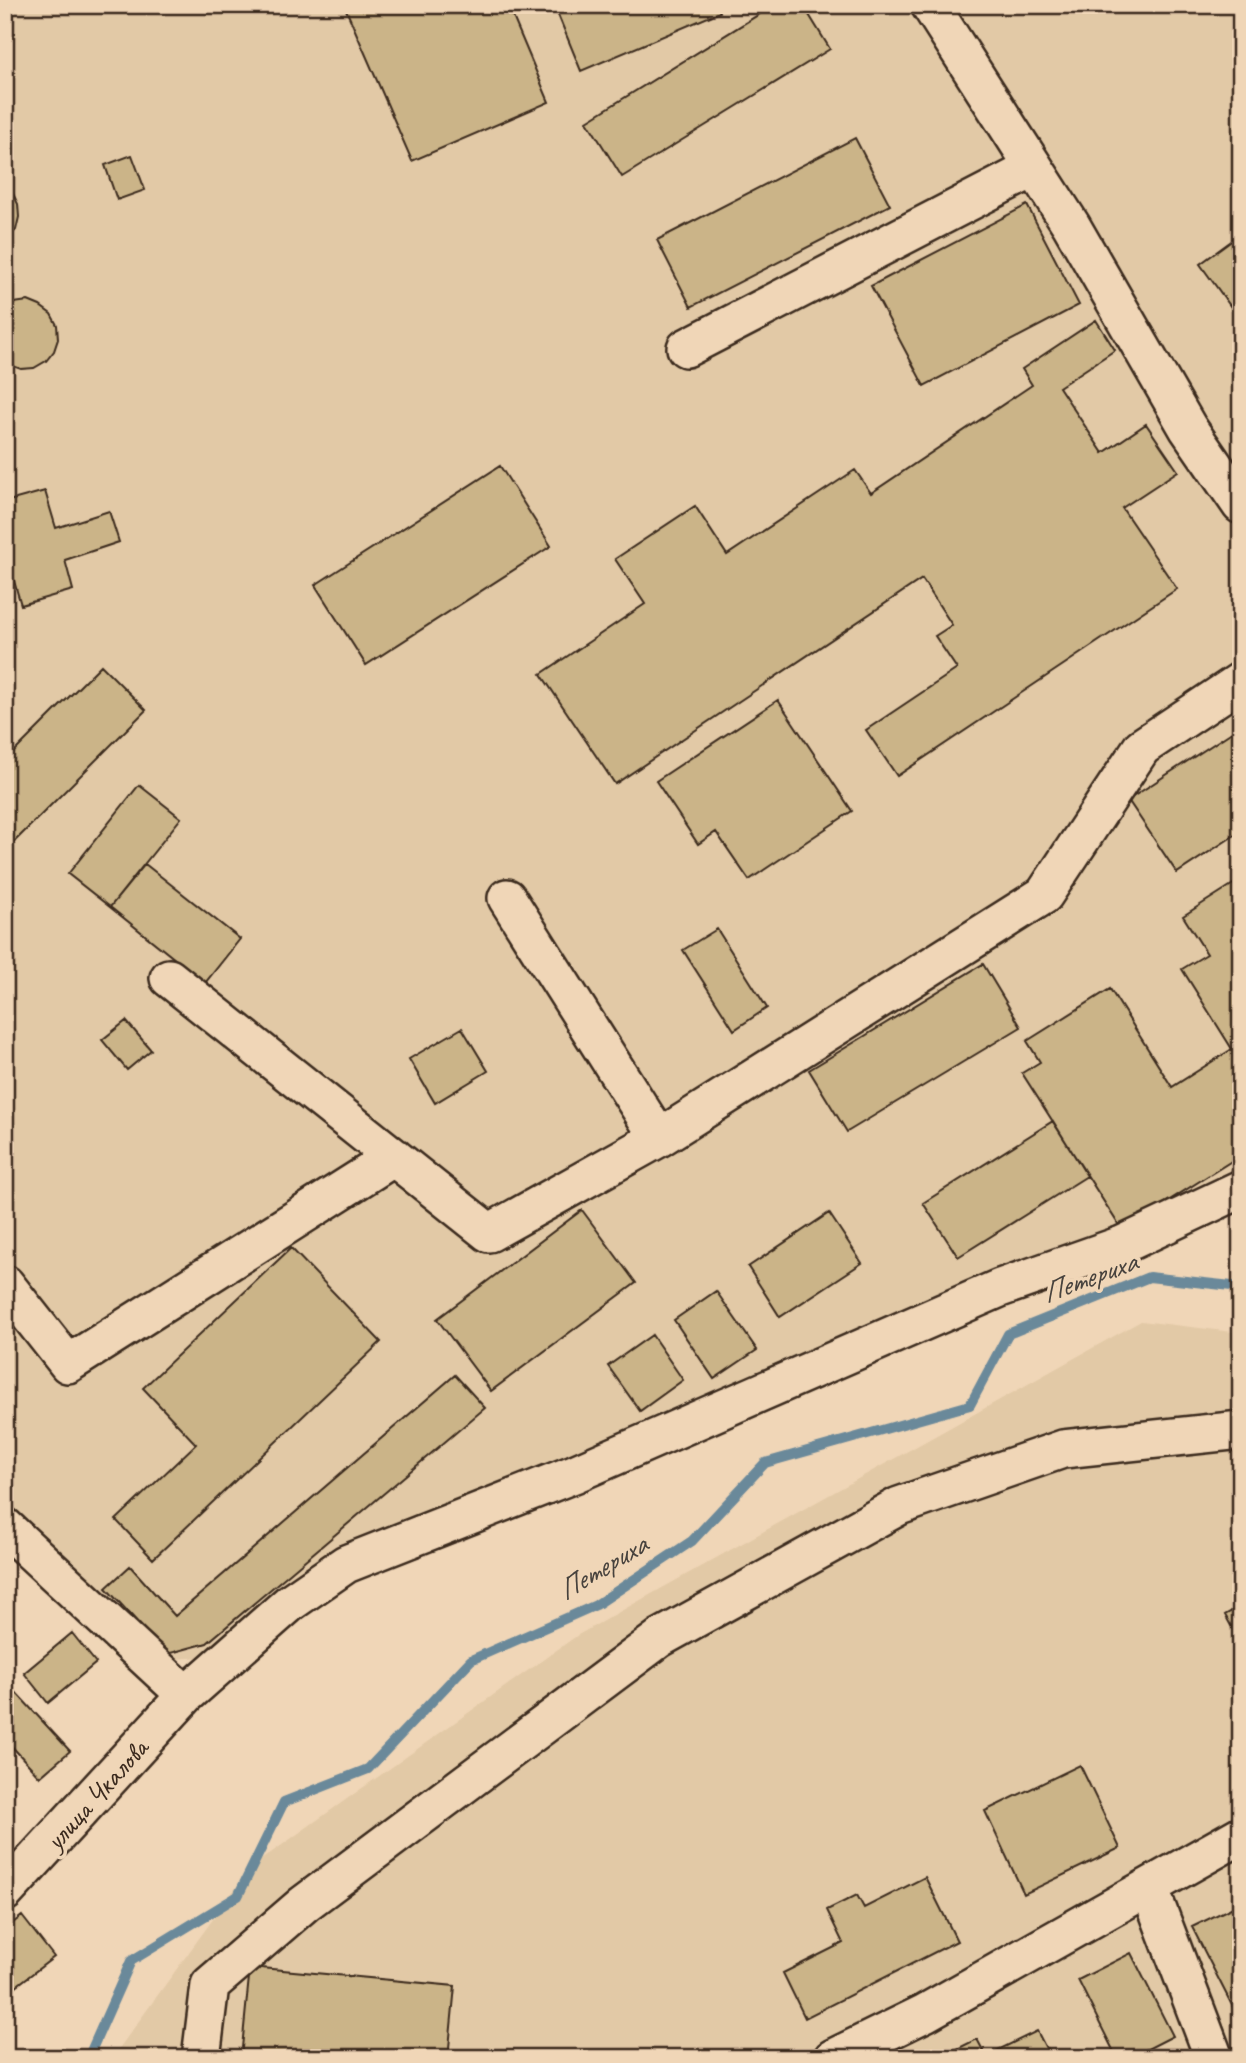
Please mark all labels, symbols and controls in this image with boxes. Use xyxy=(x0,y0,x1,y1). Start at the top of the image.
water label: Петериха xyxy=(1036,1241,1144,1312)
water label: Петериха xyxy=(550,1524,656,1609)
street label: улица Чкалова xyxy=(36,1730,157,1859)

